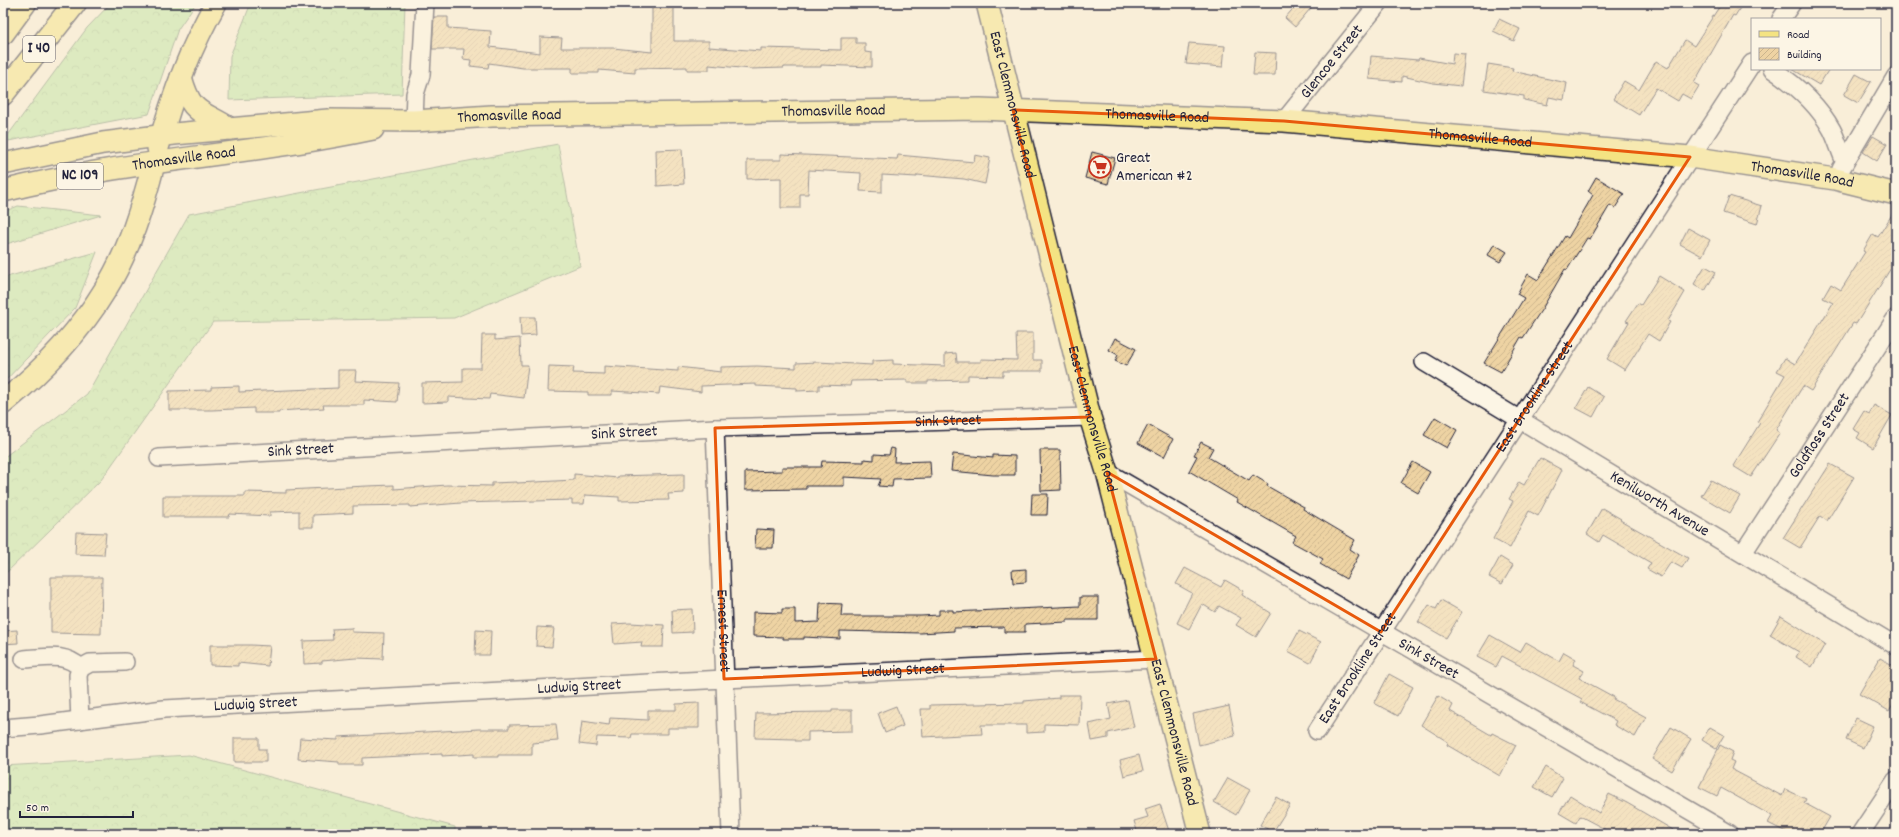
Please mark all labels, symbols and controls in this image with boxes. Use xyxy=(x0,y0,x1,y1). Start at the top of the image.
legend xyxy=(1751,18,1881,70)
street label: Glencoe Street xyxy=(1295,20,1369,104)
text: Road xyxy=(1787,27,1809,44)
street label: East Clemmonsville Road xyxy=(983,29,1042,181)
road number: I 40 xyxy=(23,36,55,62)
text: Building xyxy=(1787,47,1822,64)
street label: Thomasville Road xyxy=(781,99,886,123)
street label: Thomasville Road xyxy=(1105,102,1210,130)
street label: Thomasville Road xyxy=(457,104,562,130)
street label: Thomasville Road xyxy=(1428,122,1533,154)
street label: Thomasville Road xyxy=(131,140,237,177)
place label: Great American #2 xyxy=(1116,147,1193,188)
supermarket icon: Great American #2 xyxy=(1087,154,1113,180)
street label: Thomasville Road xyxy=(1749,155,1856,195)
road number: NC 109 xyxy=(57,163,103,189)
street label: East Brookline Street xyxy=(1490,336,1580,457)
street label: East Clemmonsville Road xyxy=(1061,343,1123,495)
street label: Goldfloss Street xyxy=(1783,388,1856,483)
street label: Sink Street xyxy=(914,409,982,434)
street label: Sink Street xyxy=(590,420,658,446)
street label: Sink Street xyxy=(267,437,335,464)
street label: Kenilworth Avenue xyxy=(1605,465,1714,543)
street label: Ernest Street xyxy=(710,589,736,673)
street label: East Brookline Street xyxy=(1313,608,1403,729)
street label: Sink Street xyxy=(1394,632,1463,686)
street label: East Clemmonsville Road xyxy=(1144,656,1204,808)
street label: Ludwig Street xyxy=(860,657,945,684)
street label: Ludwig Street xyxy=(537,673,622,700)
street label: Ludwig Street xyxy=(213,690,298,718)
scale bar xyxy=(20,793,133,819)
text: 50 m xyxy=(26,800,49,817)

